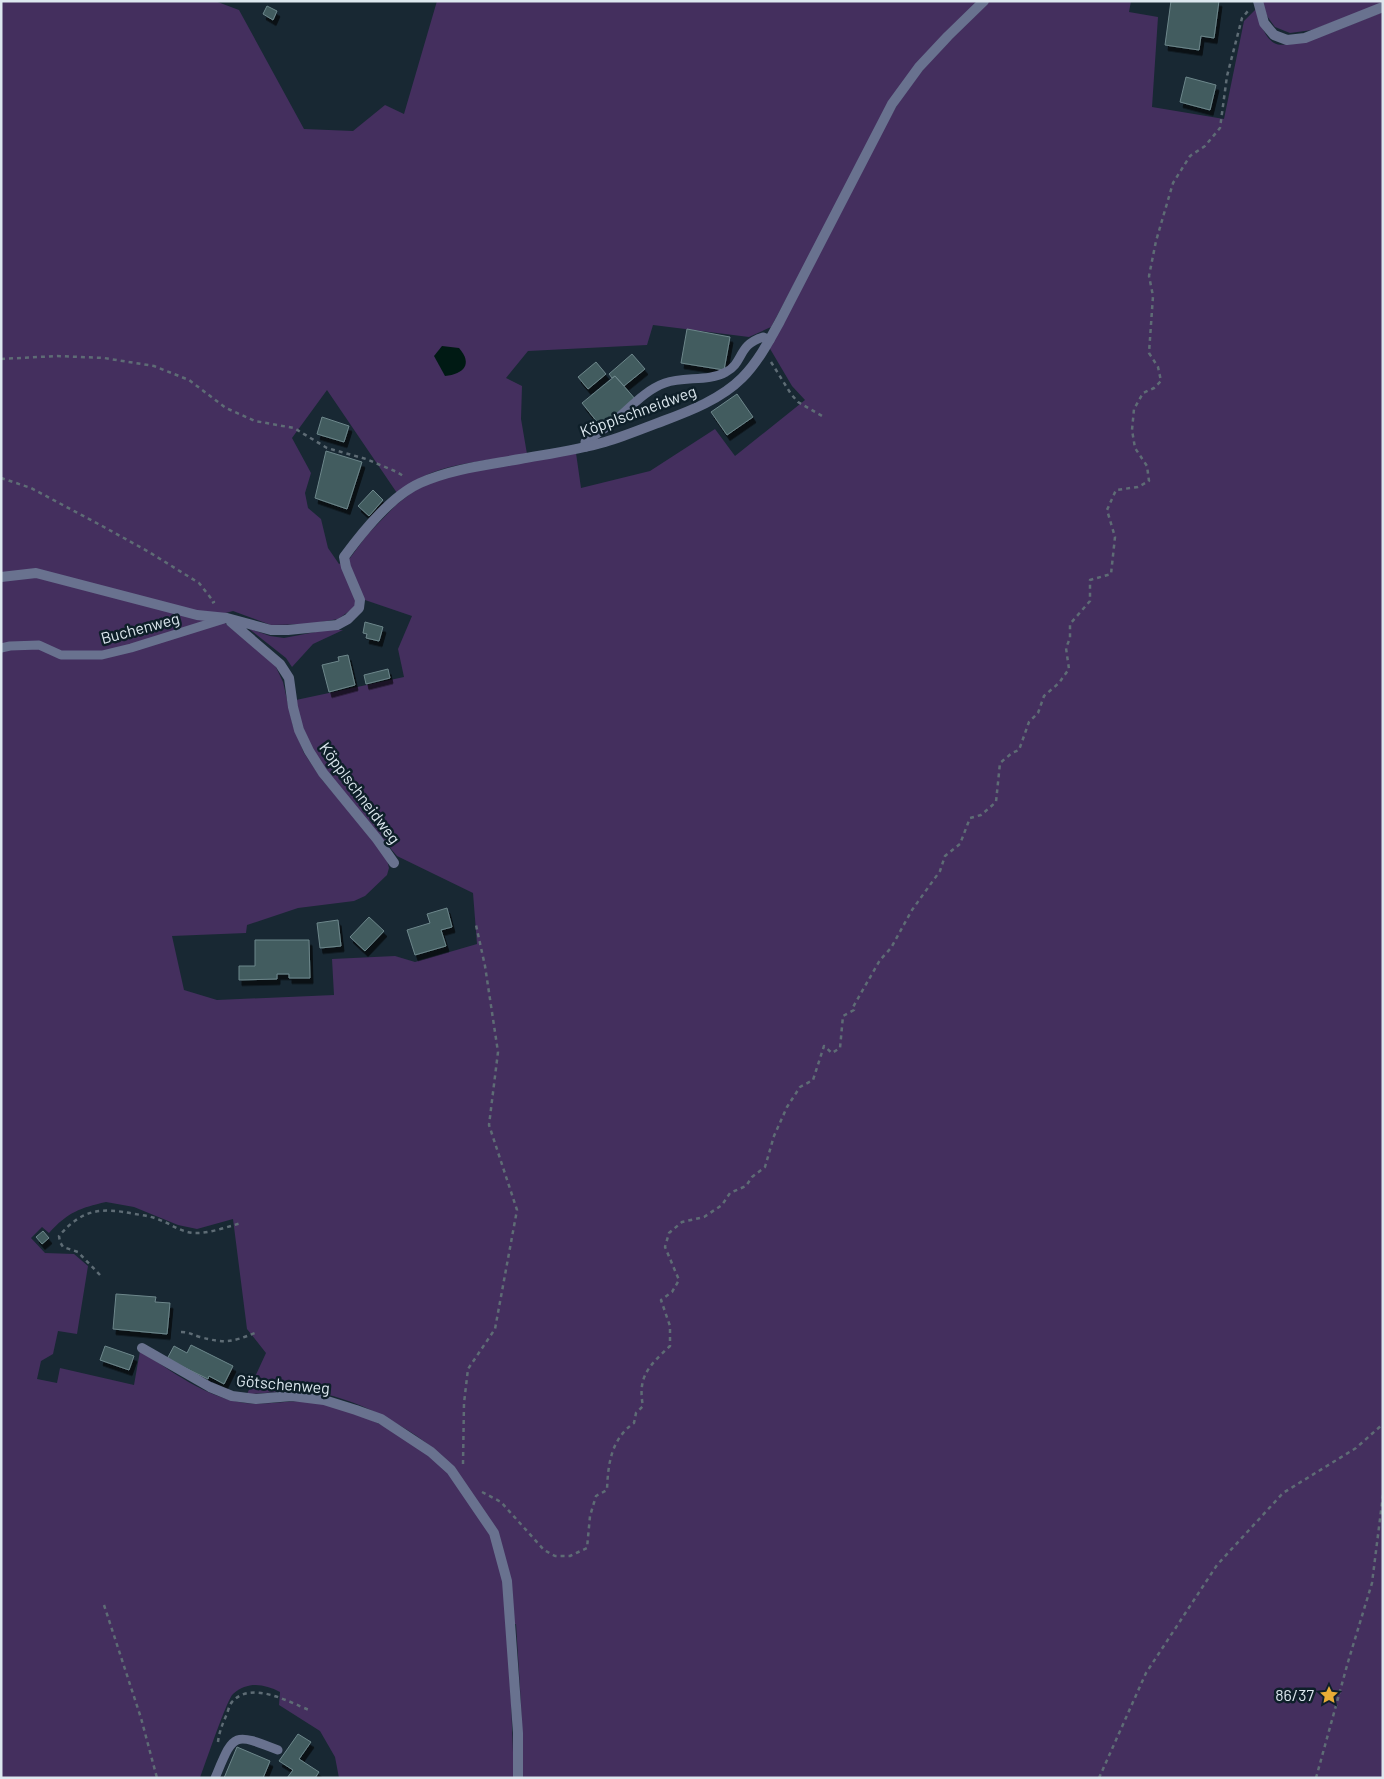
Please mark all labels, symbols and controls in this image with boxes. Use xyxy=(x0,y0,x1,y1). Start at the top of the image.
street label: Köpplschneidweg xyxy=(577,381,699,440)
street label: Buchenweg xyxy=(98,608,181,647)
street label: Köpplschneidweg xyxy=(316,738,405,847)
street label: Götschenweg xyxy=(235,1370,331,1397)
place icon: 86/37 xyxy=(1318,1684,1340,1706)
place label: 86/37 xyxy=(1275,1685,1314,1704)

